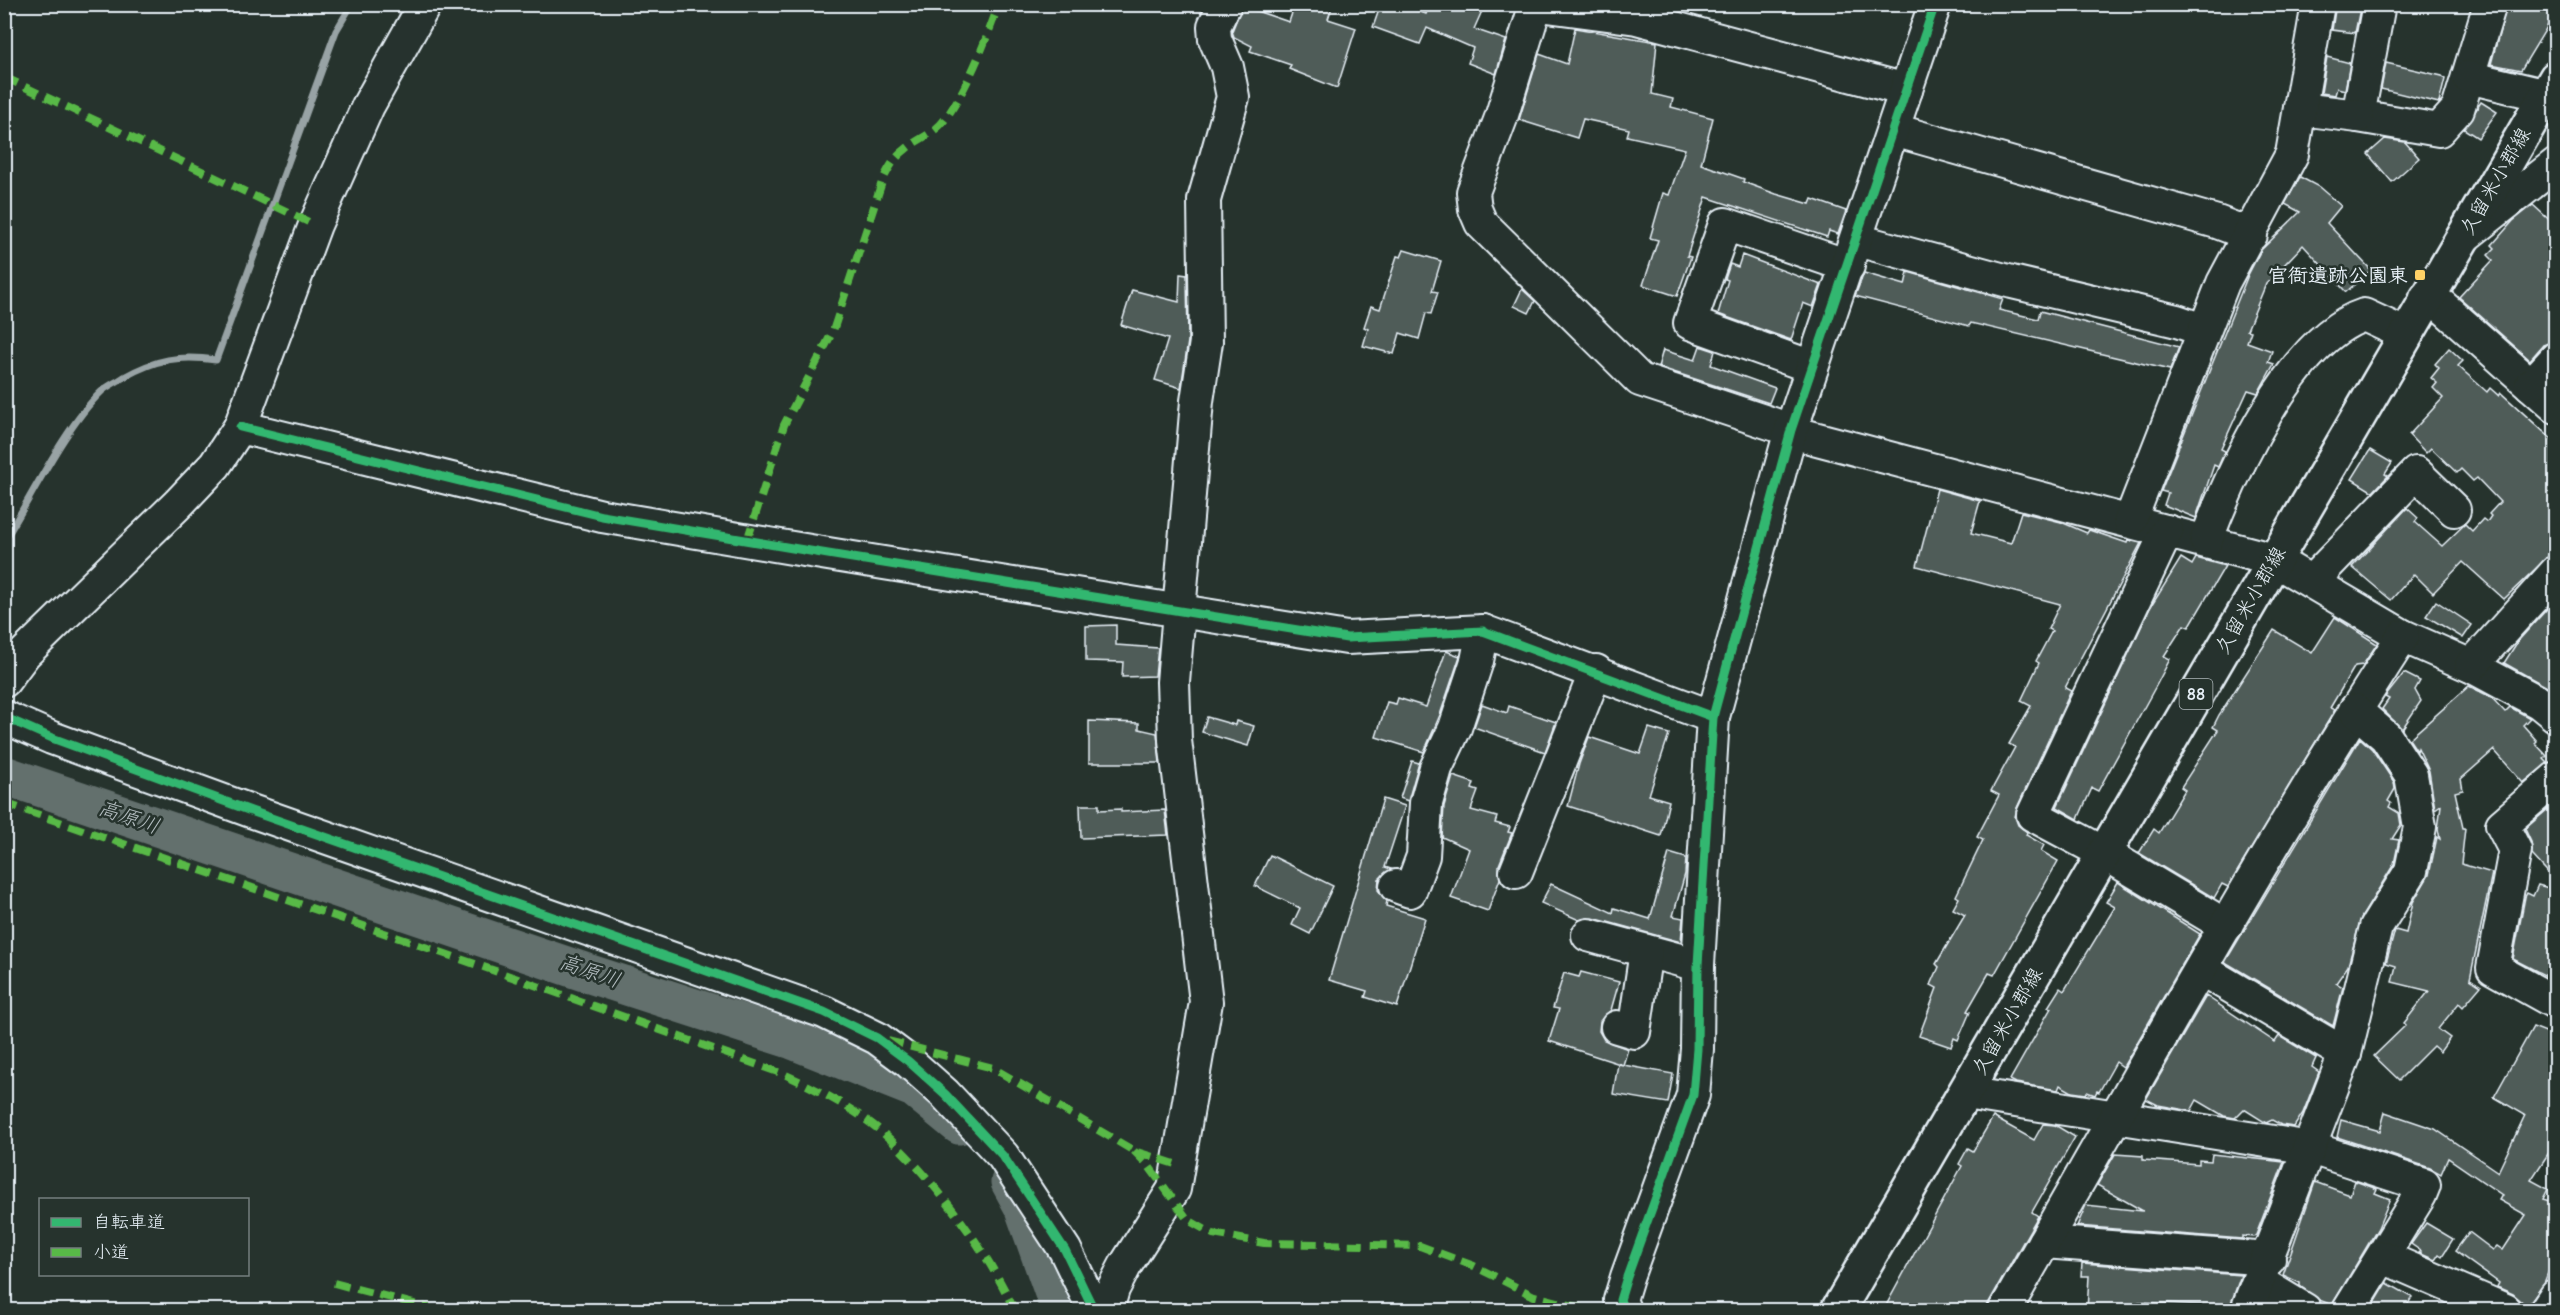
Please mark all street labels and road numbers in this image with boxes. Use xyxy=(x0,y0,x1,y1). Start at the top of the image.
street label: 久留米小郡線 xyxy=(2455,124,2535,239)
street label: 久留米小郡線 xyxy=(2210,543,2290,658)
road number: 88 xyxy=(2180,679,2212,709)
street label: 久留米小郡線 xyxy=(1967,964,2047,1079)

